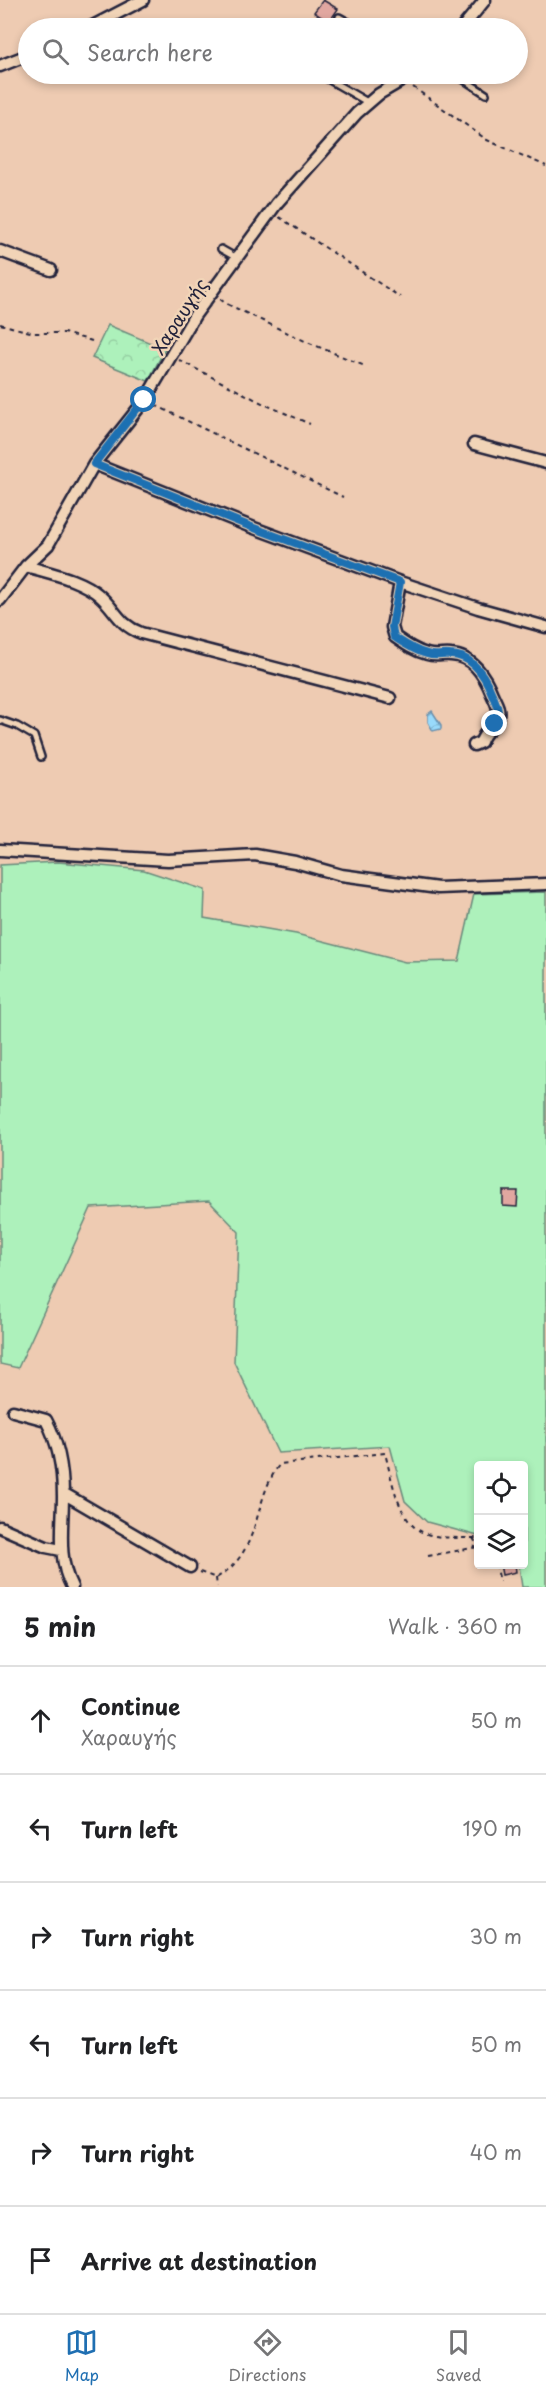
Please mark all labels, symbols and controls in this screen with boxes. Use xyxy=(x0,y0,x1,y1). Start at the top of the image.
search box xyxy=(18,18,528,84)
icon: search xyxy=(39,35,72,68)
text: Search here xyxy=(87,35,213,68)
street label: Χαραυγής xyxy=(144,272,214,360)
route start xyxy=(130,386,156,412)
route end xyxy=(481,710,507,736)
map controls xyxy=(474,1461,528,1569)
button: locate xyxy=(474,1461,528,1515)
button: layers xyxy=(474,1515,528,1569)
text: 5 min xyxy=(24,1607,96,1646)
text: Walk · 360 m xyxy=(388,1611,522,1641)
text: Continue xyxy=(81,1689,180,1722)
icon: ahead xyxy=(24,1704,57,1737)
text: 50 m xyxy=(470,1705,522,1735)
text: Χαραυγής xyxy=(81,1722,177,1752)
icon: left xyxy=(24,1812,57,1845)
text: Turn left xyxy=(81,1812,178,1845)
text: 190 m xyxy=(463,1813,522,1843)
icon: right xyxy=(24,1920,57,1953)
text: Turn right xyxy=(81,1920,194,1953)
text: 30 m xyxy=(469,1921,522,1951)
icon: left xyxy=(24,2028,57,2061)
text: Turn left xyxy=(81,2028,178,2061)
text: 50 m xyxy=(470,2029,522,2059)
icon: right xyxy=(24,2136,57,2169)
text: Turn right xyxy=(81,2136,194,2169)
text: 40 m xyxy=(470,2137,522,2167)
icon: arrive xyxy=(24,2244,57,2277)
text: Arrive at destination xyxy=(81,2244,317,2277)
tab: Map xyxy=(65,2326,99,2386)
tab: Directions xyxy=(228,2326,306,2386)
tab: Saved xyxy=(436,2326,481,2386)

